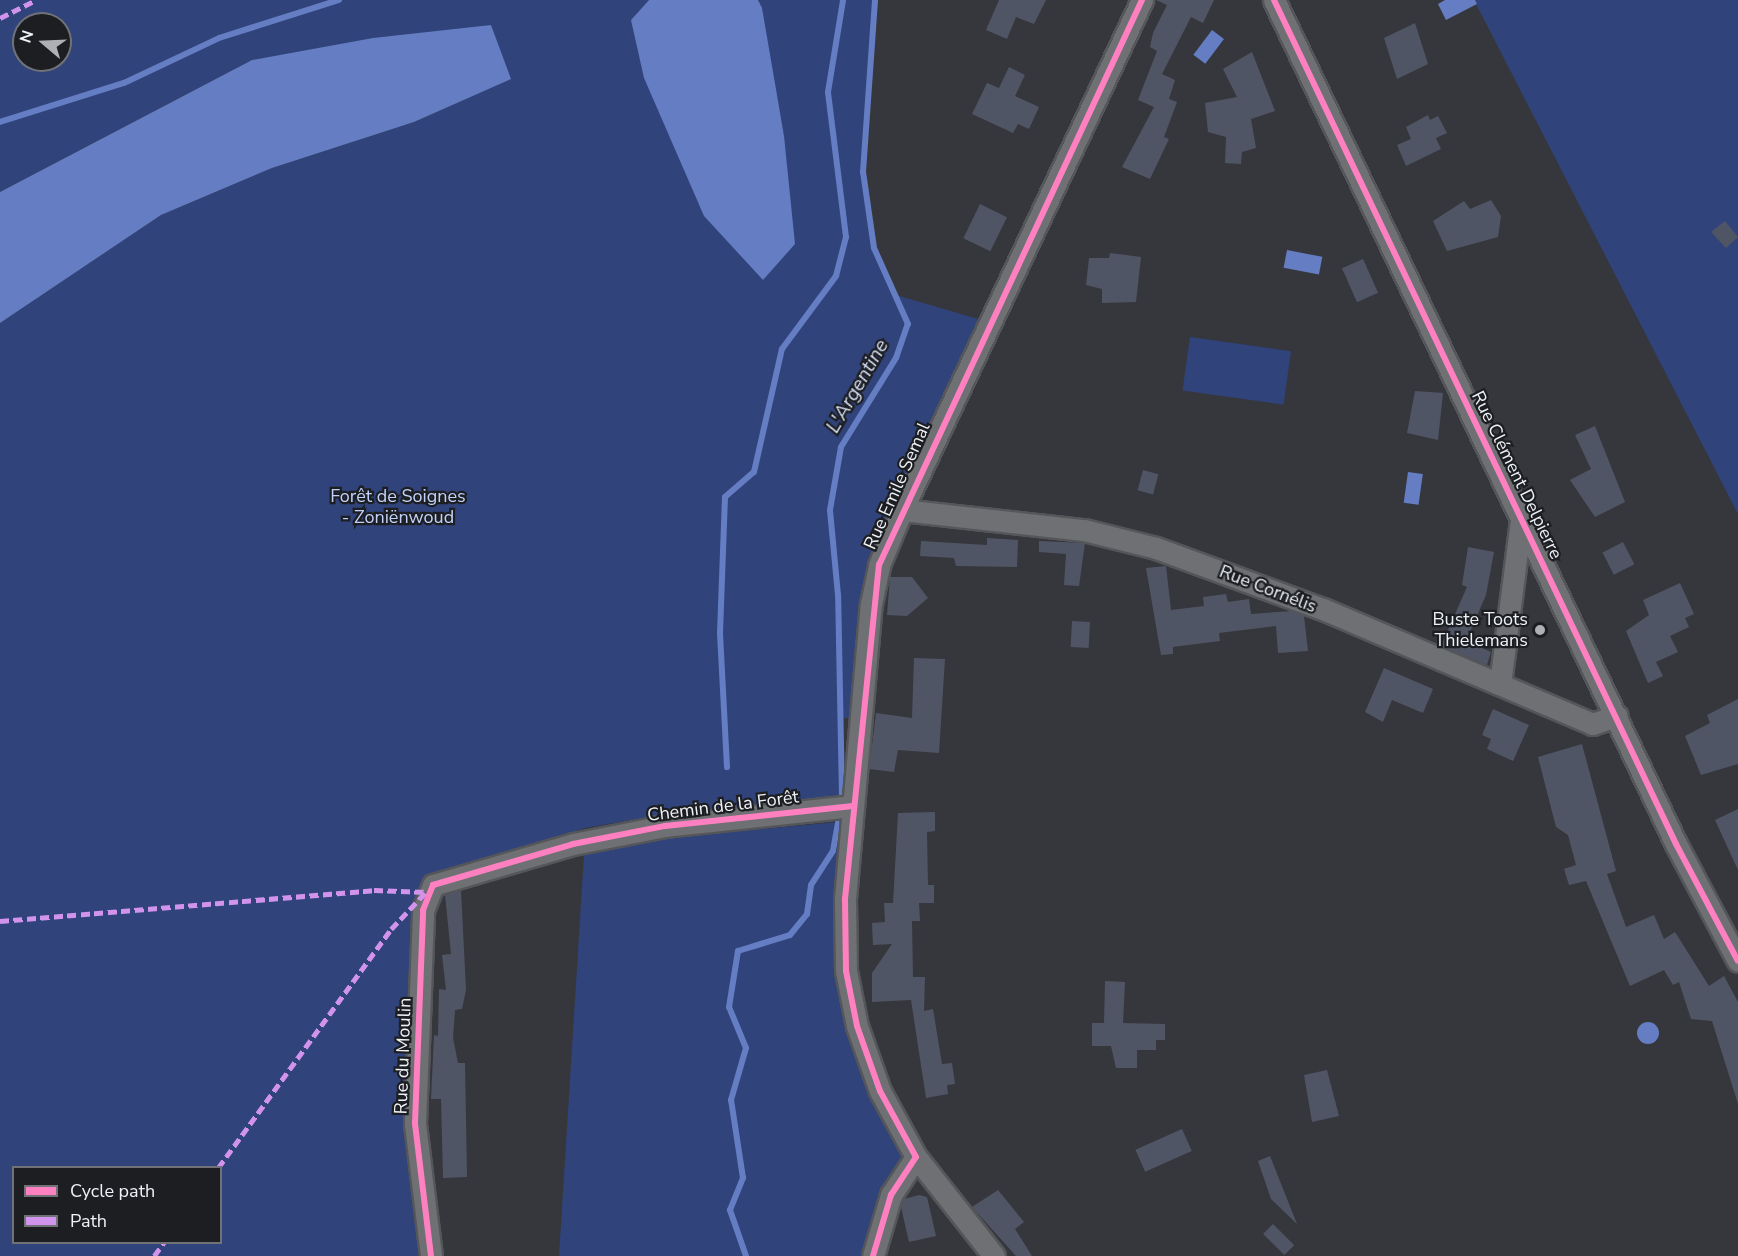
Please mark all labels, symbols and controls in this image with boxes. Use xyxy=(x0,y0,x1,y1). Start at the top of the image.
north arrow xyxy=(12,12,72,72)
text: N xyxy=(15,28,39,46)
water label: L'Argentine xyxy=(821,335,893,437)
street label: Rue Clément Delpierre xyxy=(1467,387,1567,563)
street label: Rue Emile Semal xyxy=(859,419,935,553)
park label: Forêt de Soignes - Zoniënwoud xyxy=(330,486,466,528)
street label: Rue Cornélis xyxy=(1216,561,1320,617)
place label: Buste Toots Thielemans xyxy=(1432,609,1528,652)
marker: Buste Toots Thielemans xyxy=(1533,623,1547,637)
street label: Chemin de la Forêt xyxy=(646,786,800,826)
street label: Rue du Moulin xyxy=(390,997,416,1115)
legend xyxy=(12,1166,222,1244)
text: Cycle path xyxy=(70,1179,155,1203)
text: Path xyxy=(70,1209,107,1233)

